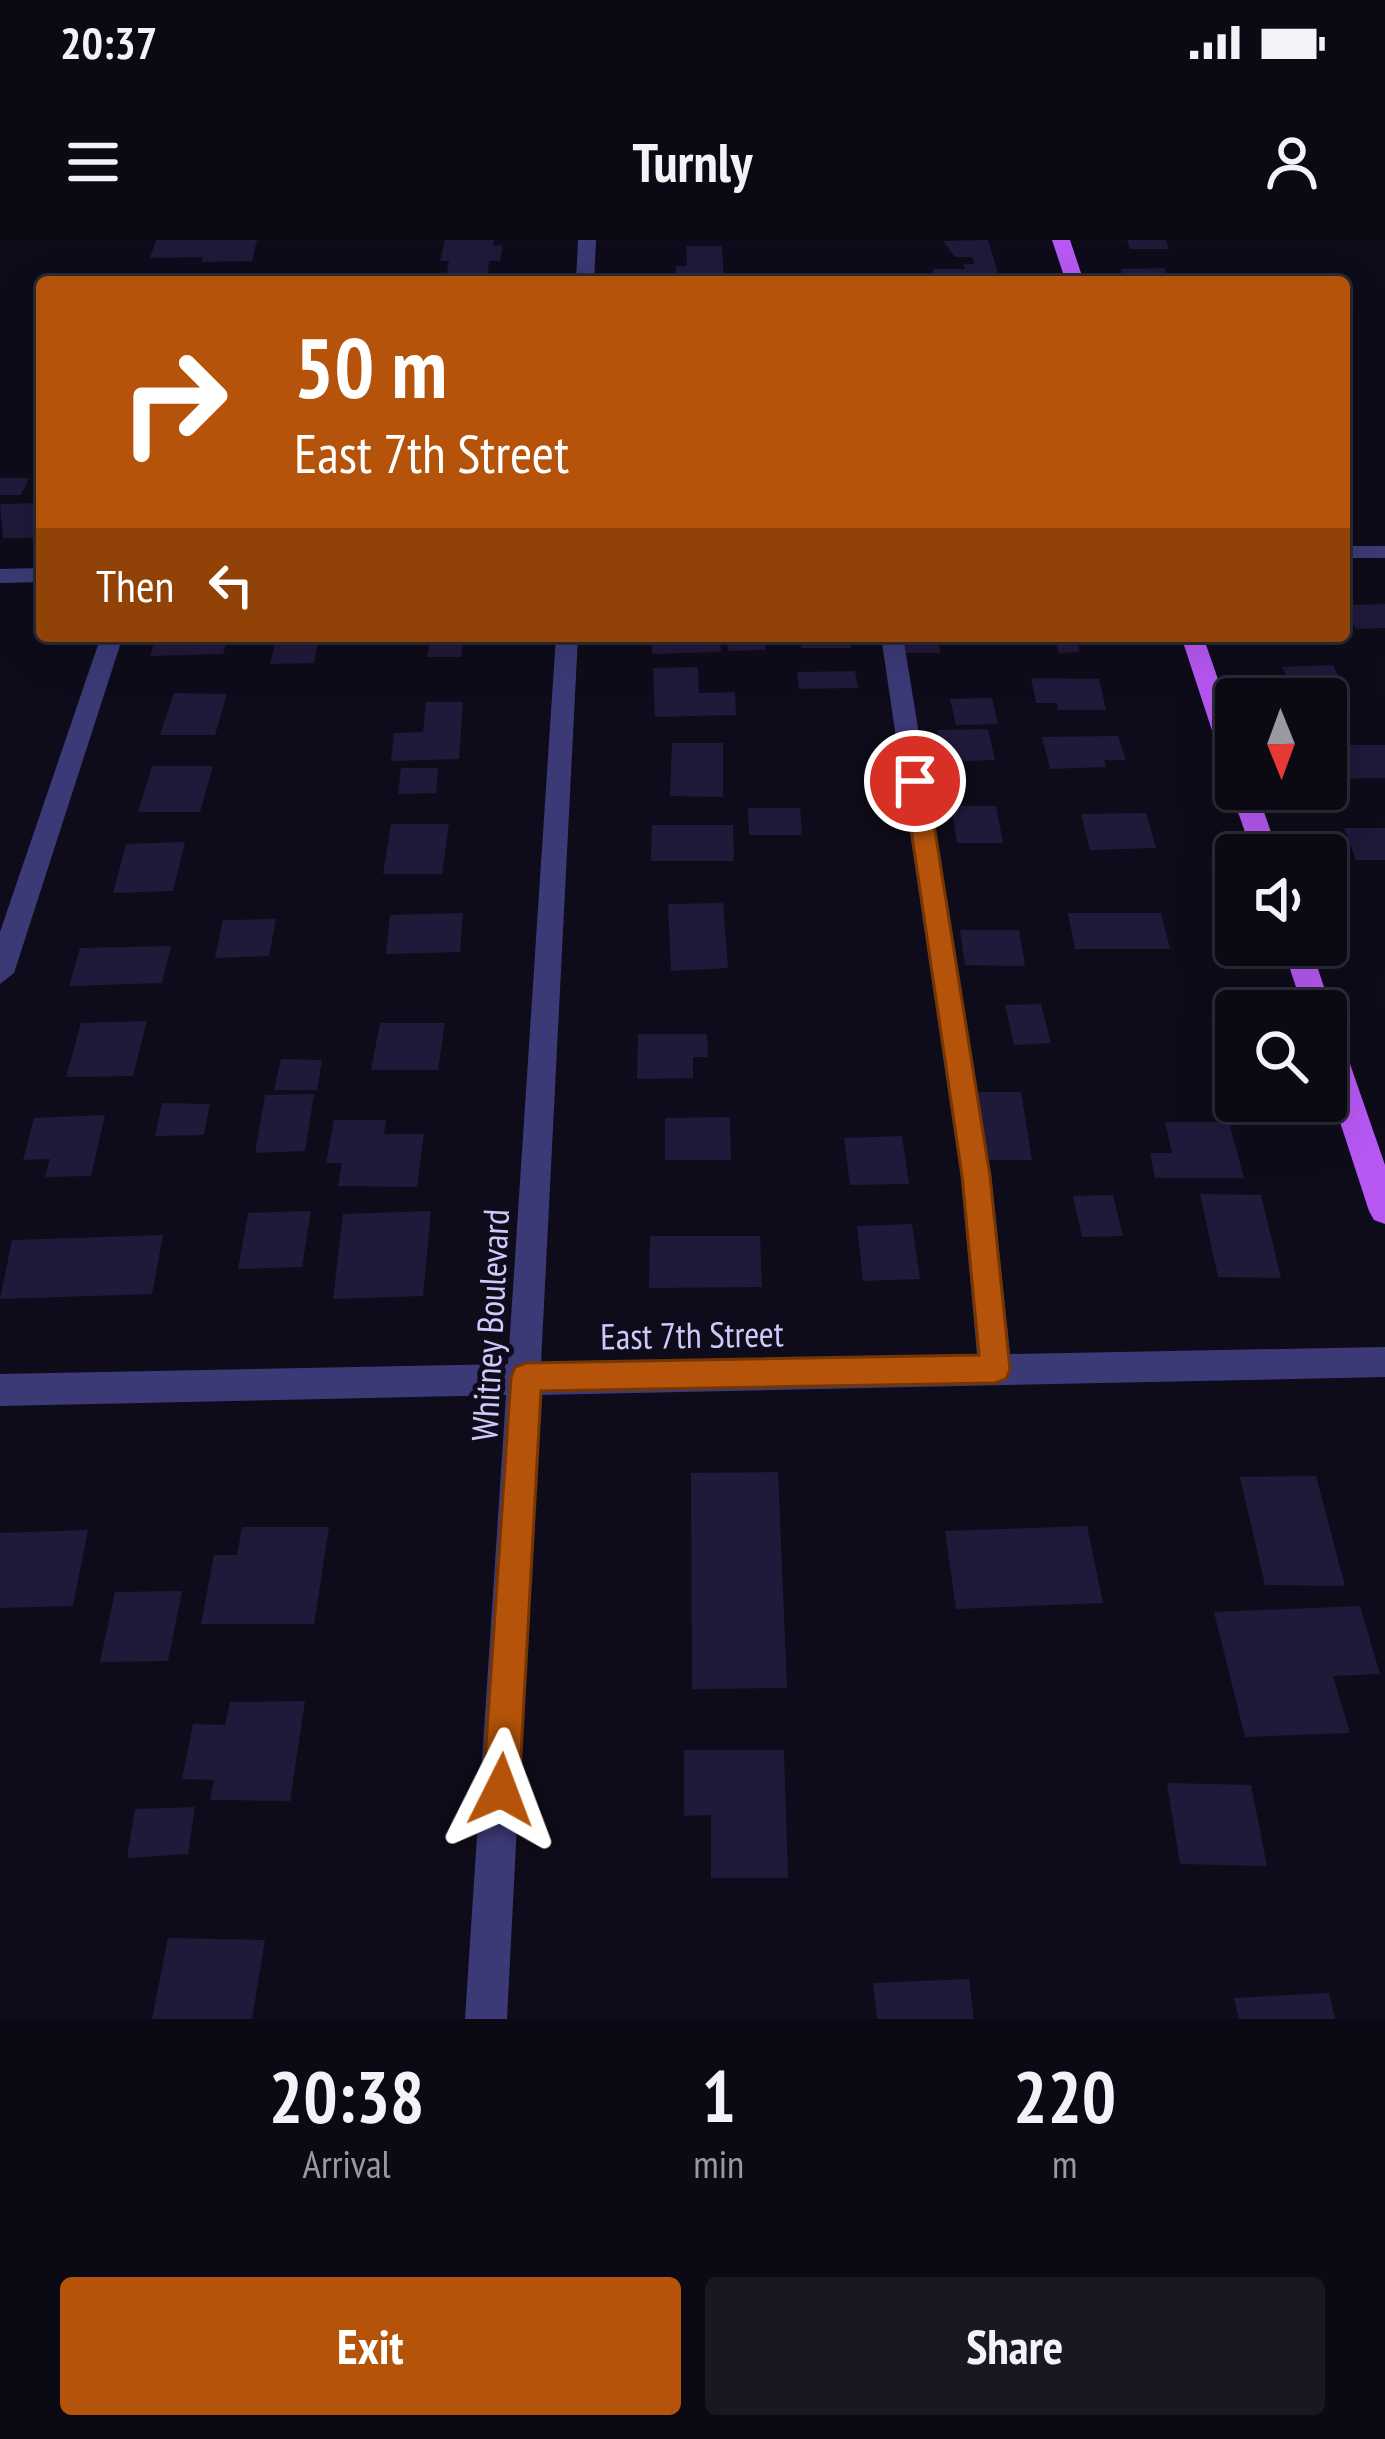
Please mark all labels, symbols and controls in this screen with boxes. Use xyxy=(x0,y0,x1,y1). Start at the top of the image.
text: 20:37 xyxy=(60,13,157,71)
text: Turnly xyxy=(633,127,752,197)
icon: menu xyxy=(60,129,126,195)
icon: person xyxy=(1259,129,1325,195)
text: 50 m xyxy=(294,312,447,421)
icon: right xyxy=(96,324,252,480)
text: East 7th Street xyxy=(294,418,569,488)
icon: left xyxy=(198,552,264,618)
text: Then xyxy=(96,556,174,614)
north arrow xyxy=(1215,678,1347,810)
map controls xyxy=(1215,678,1347,1122)
pin xyxy=(864,730,966,832)
icon: arrive xyxy=(882,748,948,814)
button: sound xyxy=(1215,834,1347,966)
button: search xyxy=(1215,990,1347,1122)
street label: Whitney Boulevard xyxy=(460,1208,519,1442)
street label: East 7th Street xyxy=(600,1309,784,1360)
position arrow xyxy=(438,1727,564,1853)
text: 20:38 xyxy=(269,2049,425,2142)
text: 1 xyxy=(702,2049,736,2142)
text: 220 xyxy=(1013,2049,1116,2142)
text: Arrival xyxy=(303,2138,391,2189)
text: min xyxy=(693,2138,744,2189)
text: m xyxy=(1052,2138,1077,2189)
button: Exit xyxy=(60,2277,681,2415)
button: Share xyxy=(705,2277,1325,2415)

